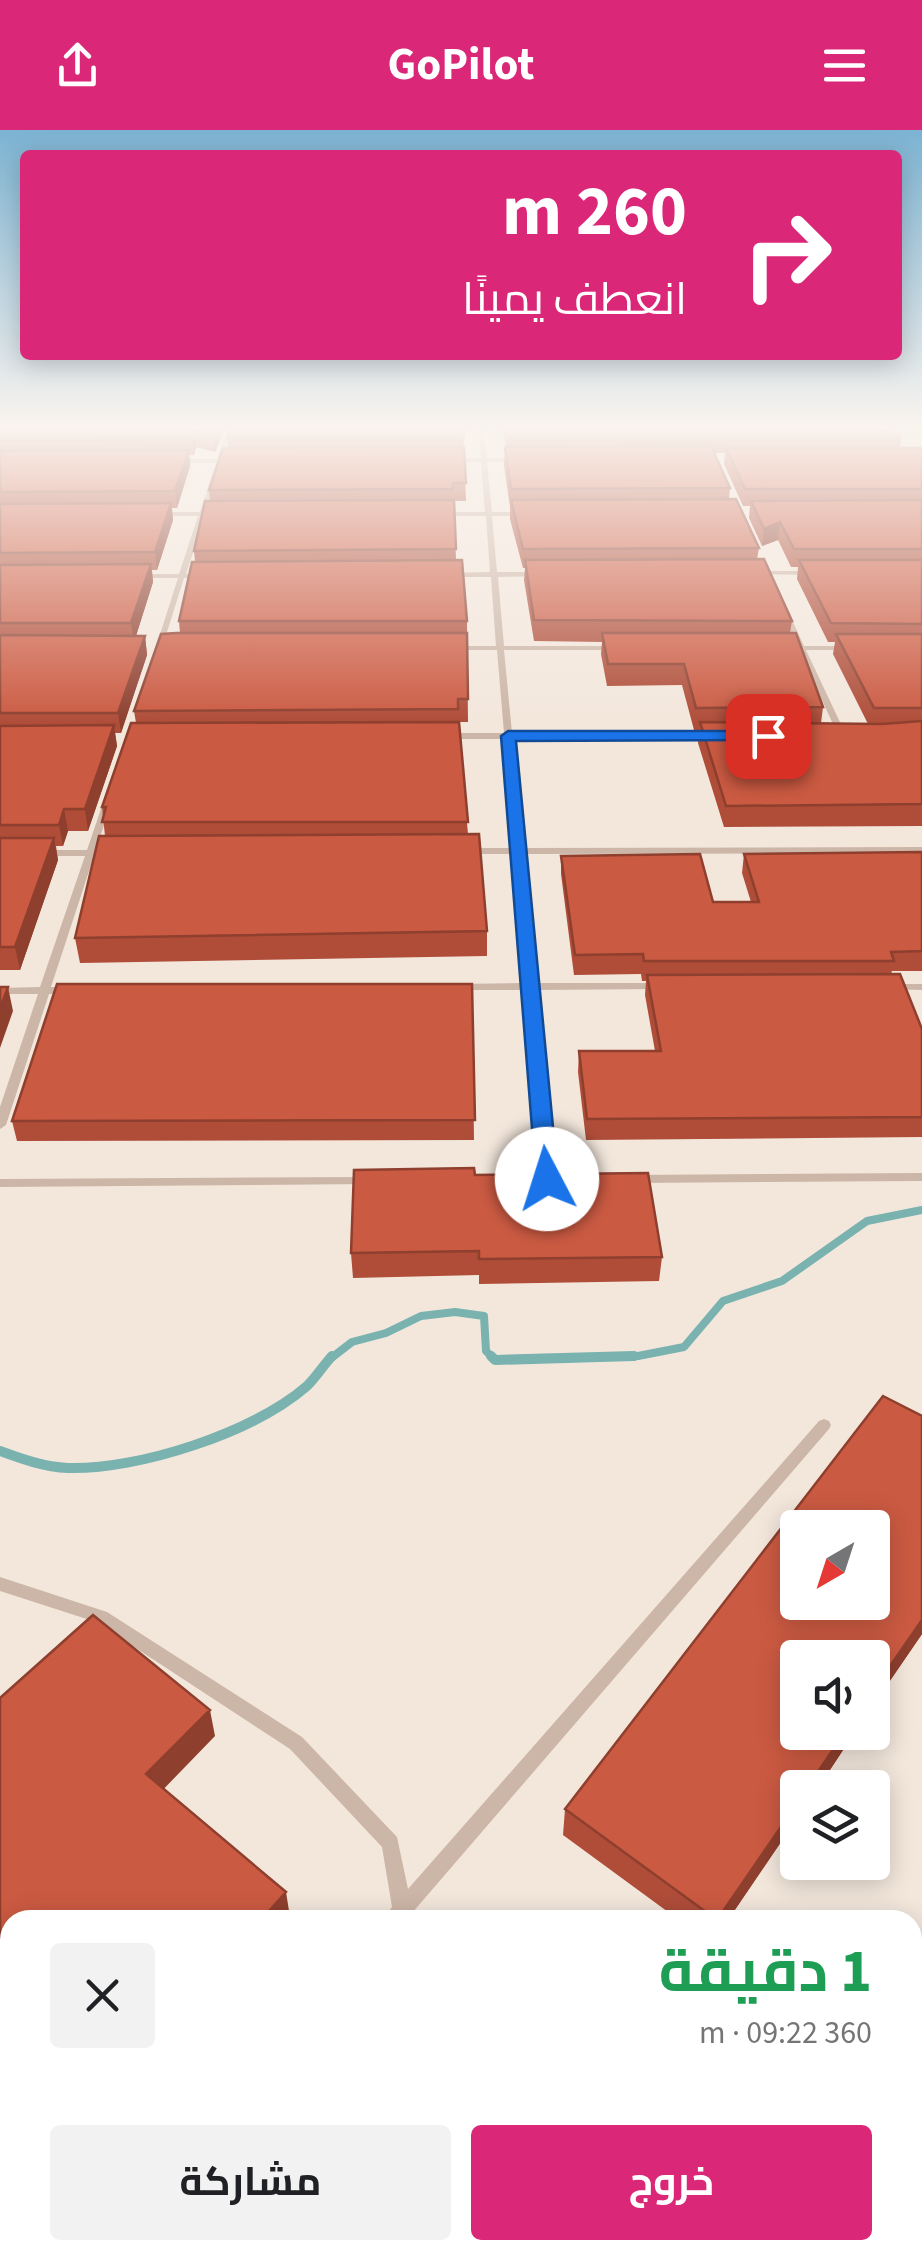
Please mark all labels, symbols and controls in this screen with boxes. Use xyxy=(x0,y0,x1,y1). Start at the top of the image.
text: GoPilot xyxy=(388,33,534,97)
icon: share xyxy=(50,38,105,93)
icon: menu xyxy=(817,38,872,93)
text: 260 m xyxy=(502,162,687,262)
icon: right xyxy=(722,190,852,320)
text: انعطف يمينًا xyxy=(462,268,687,332)
pin xyxy=(726,694,811,779)
icon: arrive xyxy=(741,709,796,764)
position arrow xyxy=(495,1127,599,1231)
north arrow xyxy=(780,1510,890,1620)
map controls xyxy=(780,1510,890,1880)
button: sound xyxy=(780,1640,890,1750)
button: layers xyxy=(780,1770,890,1880)
text: 1 دقيقة xyxy=(659,1930,872,2015)
button: close xyxy=(50,1943,155,2048)
text: 360 m · 09:22 xyxy=(699,2010,872,2056)
button: مشاركة xyxy=(50,2125,451,2240)
button: خروج xyxy=(471,2125,872,2240)

